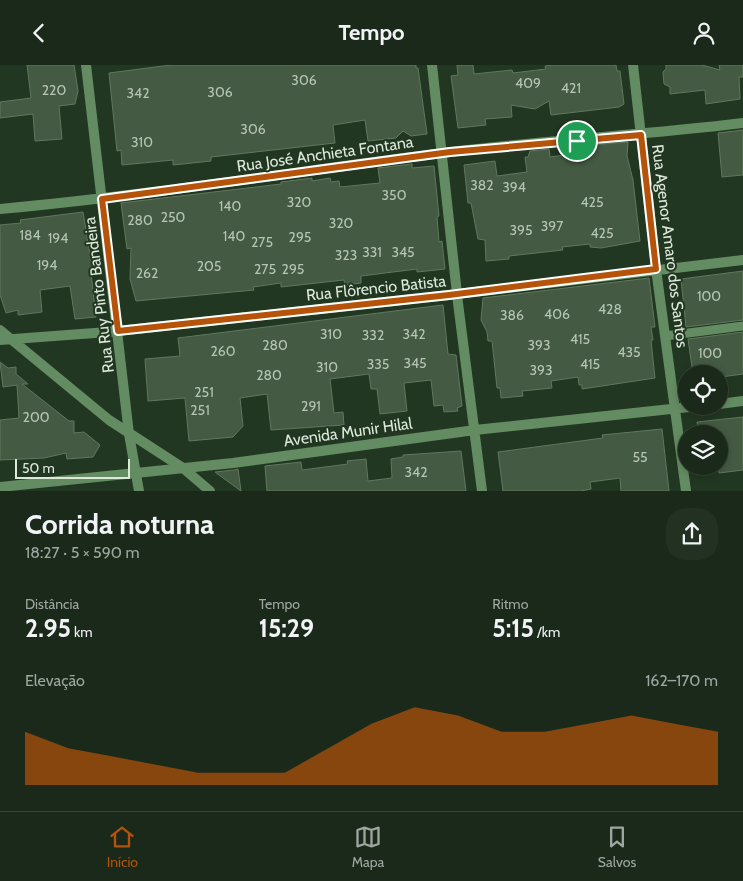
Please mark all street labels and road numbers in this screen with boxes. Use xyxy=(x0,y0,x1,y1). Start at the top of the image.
street label: Rua José Anchieta Fontana xyxy=(235,132,415,176)
street label: Rua Agenor Amaro dos Santos xyxy=(648,143,692,349)
street label: Rua Ruy Pinto Bandeira xyxy=(80,216,118,374)
street label: Rua Flôrencio Batista xyxy=(305,271,447,305)
street label: Avenida Munir Hilal xyxy=(282,414,414,450)

